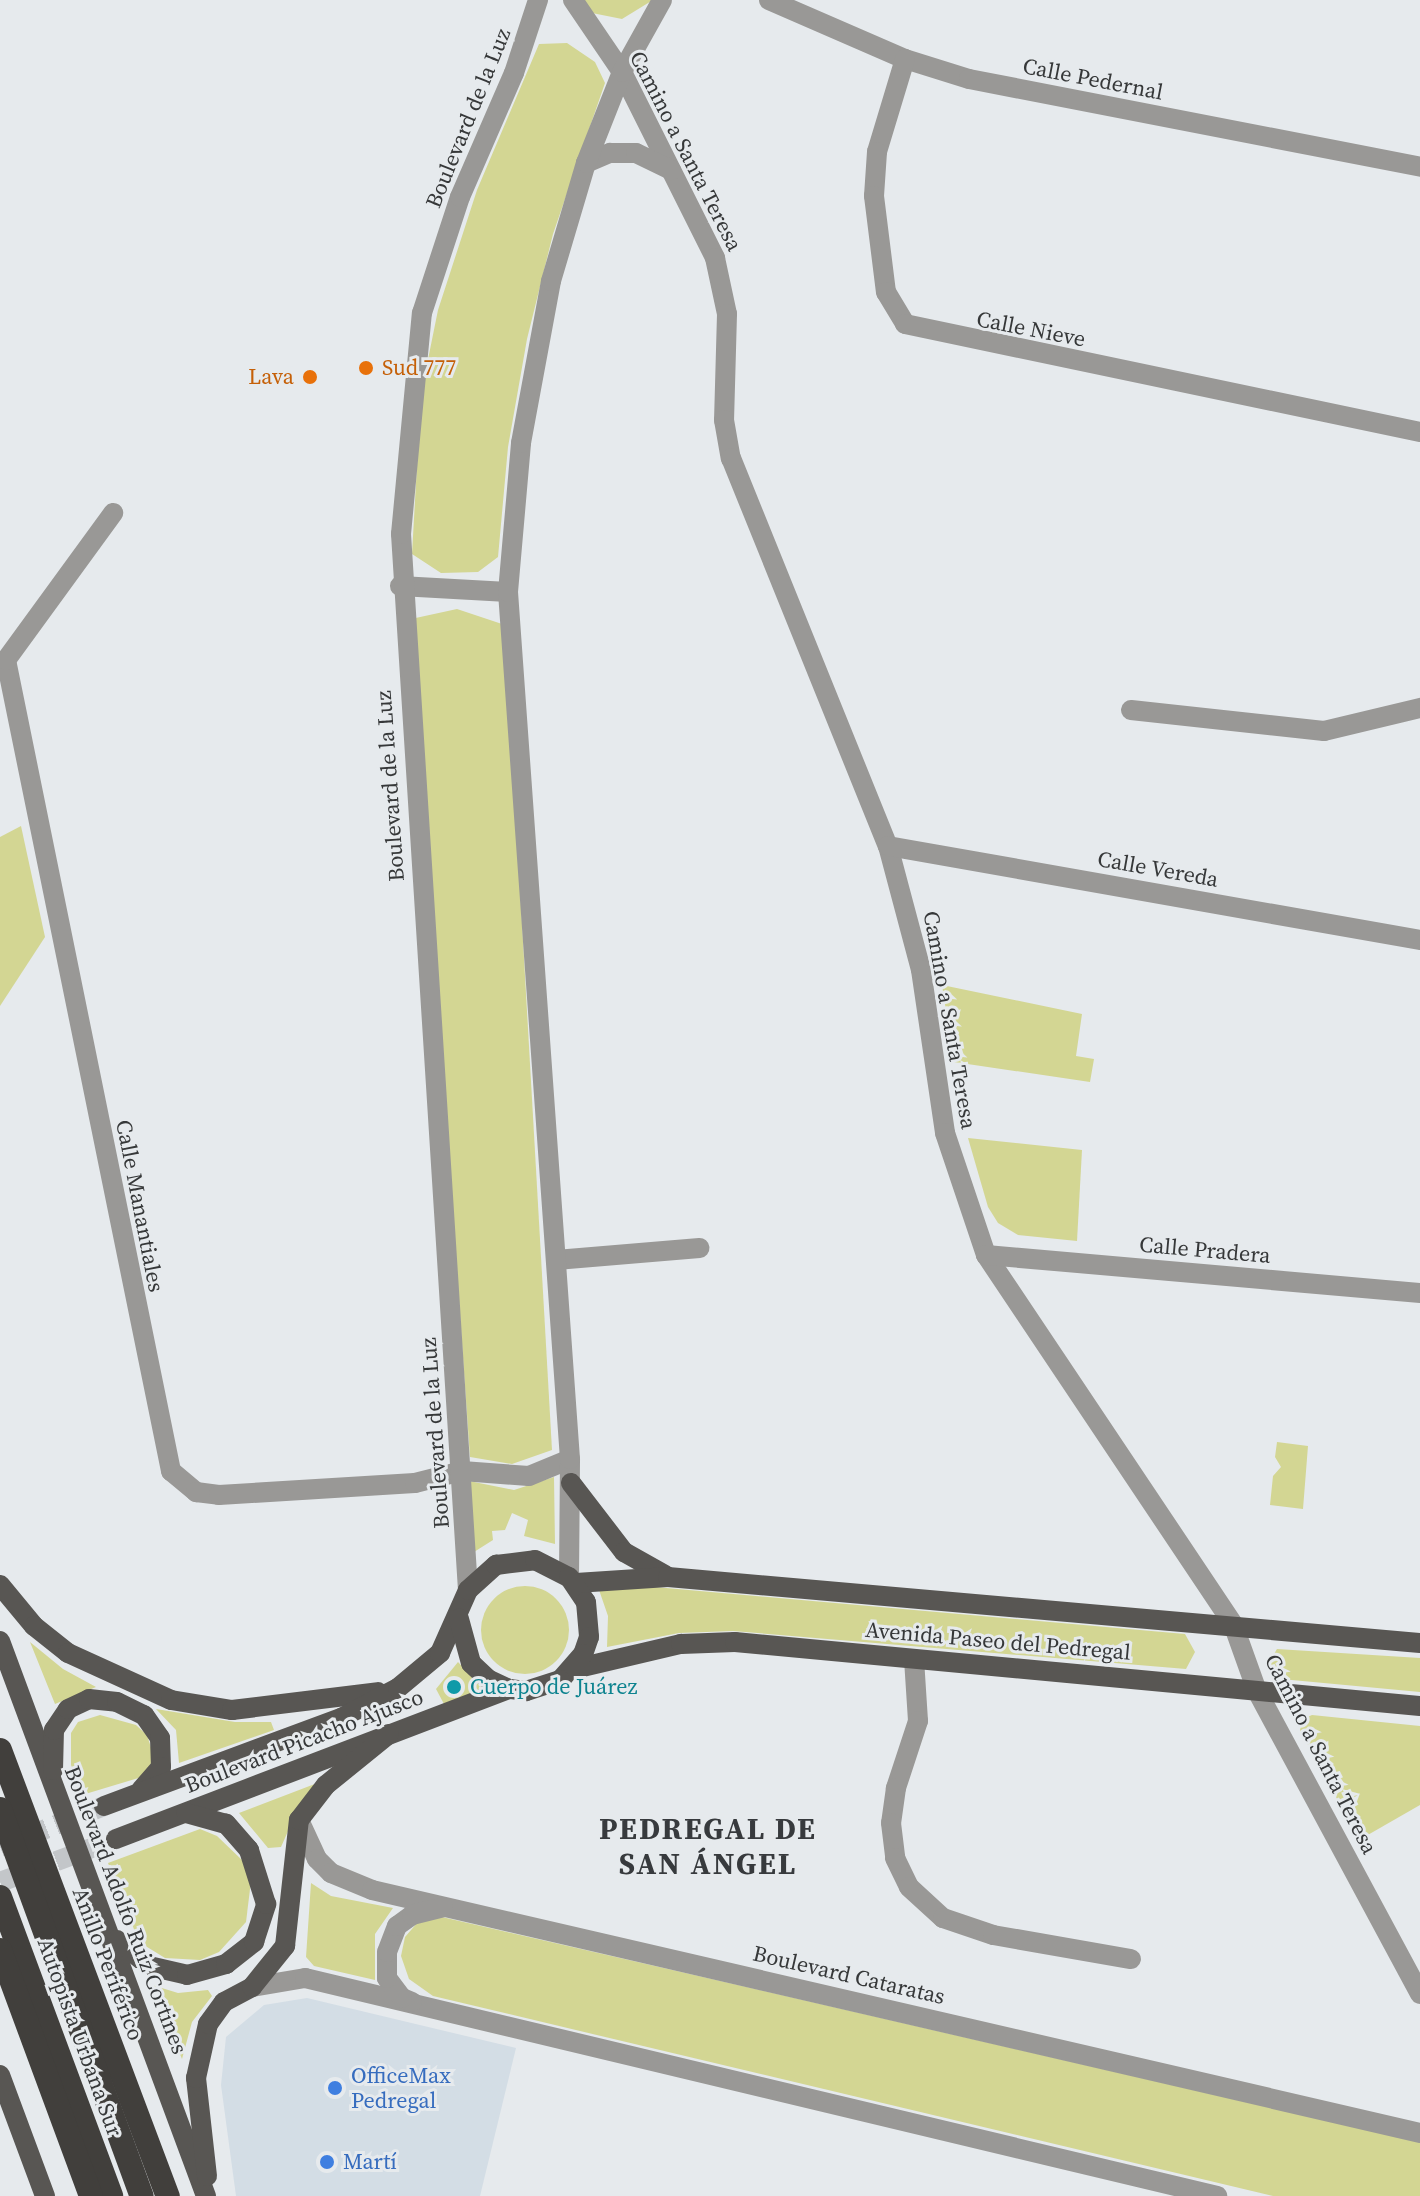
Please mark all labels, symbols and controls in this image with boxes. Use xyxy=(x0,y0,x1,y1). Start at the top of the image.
street label: Boulevard de la Luz xyxy=(420,24,516,212)
street label: Camino a Santa Teresa xyxy=(624,46,748,256)
street label: Calle Pedernal xyxy=(1021,52,1165,106)
street label: Calle Nieve xyxy=(974,306,1088,352)
place label: Sud 777 xyxy=(382,355,456,381)
marker: Sud 777 xyxy=(357,359,375,377)
place label: Lava xyxy=(248,364,294,390)
marker: Lava xyxy=(301,368,319,386)
street label: Boulevard de la Luz xyxy=(370,690,410,882)
street label: Calle Vereda xyxy=(1095,845,1221,893)
street label: Camino a Santa Teresa xyxy=(918,909,982,1131)
street label: Calle Manantiales xyxy=(110,1118,170,1294)
street label: Calle Pradera xyxy=(1138,1231,1272,1269)
street label: Boulevard de la Luz xyxy=(415,1337,455,1529)
street label: Avenida Paseo del Pedregal xyxy=(864,1616,1132,1666)
street label: Camino a Santa Teresa xyxy=(1259,1649,1383,1859)
place label: Cuerpo de Juárez xyxy=(470,1674,637,1700)
marker: Cuerpo de Juárez xyxy=(445,1678,463,1696)
street label: Boulevard Picacho Ajusco xyxy=(181,1683,427,1799)
street label: Boulevard Adolfo Ruiz Cortines xyxy=(59,1762,193,2058)
district label: PEDREGAL DE SAN ÁNGEL xyxy=(599,1811,817,1882)
street label: Anillo Periférico xyxy=(67,1884,149,2044)
street label: Autopista Urbana Sur xyxy=(32,1934,128,2140)
street label: Boulevard Cataratas xyxy=(751,1940,947,2010)
place label: OfficeMax Pedregal xyxy=(351,2062,451,2114)
marker: OfficeMax Pedregal xyxy=(326,2079,344,2097)
place label: Martí xyxy=(343,2149,397,2175)
marker: Martí xyxy=(318,2153,336,2171)

